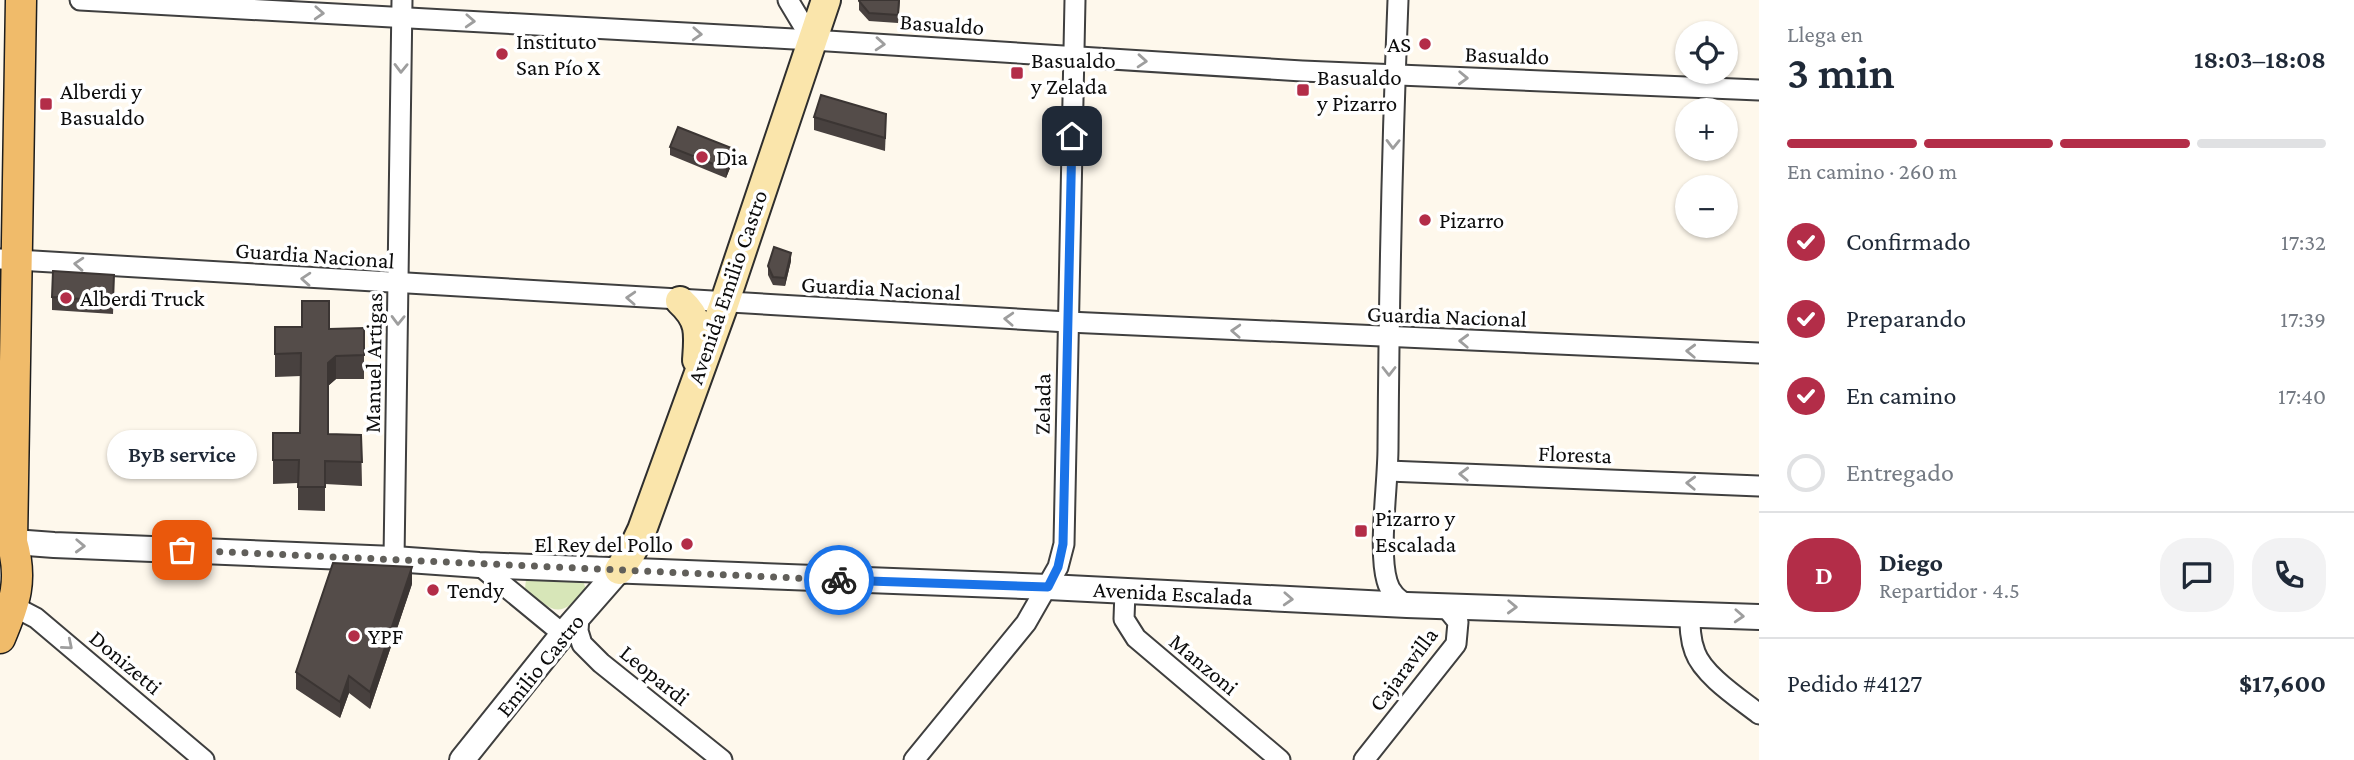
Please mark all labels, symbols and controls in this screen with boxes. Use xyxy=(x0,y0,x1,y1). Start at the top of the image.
one-way arrow xyxy=(314,5,325,20)
street label: Basualdo xyxy=(899,8,985,40)
one-way arrow xyxy=(465,14,476,29)
map controls xyxy=(1675,21,1738,238)
button: locate xyxy=(1675,21,1738,84)
text: Llega en xyxy=(1787,21,1863,47)
one-way arrow xyxy=(692,26,703,41)
place label: Instituto San Pío X xyxy=(516,28,600,80)
place label: AS xyxy=(1387,31,1411,57)
one-way arrow xyxy=(875,36,886,51)
marker: AS xyxy=(1417,36,1433,52)
street label: Basualdo xyxy=(1464,41,1550,69)
text: 18:03–18:08 xyxy=(2194,45,2326,74)
marker: Instituto San Pío X xyxy=(494,46,510,62)
place label: Basualdo y Zelada xyxy=(1030,47,1116,99)
text: 3 min xyxy=(1787,47,1895,98)
one-way arrow xyxy=(1136,53,1147,68)
one-way arrow xyxy=(394,63,409,74)
place label: Basualdo y Pizarro xyxy=(1316,64,1402,116)
marker: Basualdo y Zelada xyxy=(1009,65,1025,81)
one-way arrow xyxy=(1458,71,1469,86)
place label: Alberdi y Basualdo xyxy=(60,78,145,130)
marker: Basualdo y Pizarro xyxy=(1295,82,1311,98)
marker: Alberdi y Basualdo xyxy=(38,96,54,112)
button: + xyxy=(1675,98,1738,161)
pin xyxy=(1042,106,1102,166)
icon: home xyxy=(1053,117,1091,155)
one-way arrow xyxy=(1386,138,1401,149)
place label: Dia xyxy=(716,144,748,170)
marker: Dia xyxy=(694,149,710,165)
text: En camino · 260 m xyxy=(1787,158,1957,184)
button: − xyxy=(1675,175,1738,238)
street label: Avenida Emilio Castro xyxy=(682,187,772,387)
place label: Pizarro xyxy=(1439,207,1504,233)
marker: Pizarro xyxy=(1417,212,1433,228)
icon: check xyxy=(1787,223,1825,261)
text: Confirmado xyxy=(1846,227,1971,256)
text: 17:32 xyxy=(2281,229,2326,255)
street label: Guardia Nacional xyxy=(234,236,396,274)
one-way arrow xyxy=(74,257,85,272)
one-way arrow xyxy=(301,271,312,286)
street label: Guardia Nacional xyxy=(801,271,961,305)
place label: Alberdi Truck xyxy=(80,285,204,311)
marker: Alberdi Truck xyxy=(58,290,74,306)
one-way arrow xyxy=(625,291,636,306)
street label: Manuel Artigas xyxy=(359,293,387,433)
street label: Guardia Nacional xyxy=(1367,300,1527,332)
icon: check xyxy=(1787,300,1825,338)
text: Preparando xyxy=(1846,304,1966,333)
text: 17:39 xyxy=(2280,306,2326,332)
one-way arrow xyxy=(1003,312,1014,327)
one-way arrow xyxy=(390,315,406,326)
one-way arrow xyxy=(1230,323,1241,338)
one-way arrow xyxy=(1458,334,1469,349)
one-way arrow xyxy=(1685,343,1696,358)
one-way arrow xyxy=(1381,366,1397,377)
street label: Zelada xyxy=(1028,373,1056,435)
icon: check xyxy=(1787,377,1825,415)
text: En camino xyxy=(1846,381,1956,410)
text: 17:40 xyxy=(2278,383,2326,409)
callout: ByB service xyxy=(107,431,257,480)
street label: Floresta xyxy=(1538,440,1613,468)
text: ByB service xyxy=(128,441,236,467)
text: Entregado xyxy=(1846,458,1954,487)
one-way arrow xyxy=(1458,466,1469,481)
one-way arrow xyxy=(1685,476,1696,491)
place label: Pizarro y Escalada xyxy=(1375,505,1457,557)
pin xyxy=(152,520,212,580)
marker: Pizarro y Escalada xyxy=(1353,523,1369,539)
icon: bag xyxy=(163,531,201,569)
place label: El Rey del Pollo xyxy=(534,531,673,557)
marker: El Rey del Pollo xyxy=(679,536,695,552)
button: chat xyxy=(2160,538,2234,612)
button: phone xyxy=(2252,538,2326,612)
one-way arrow xyxy=(75,539,86,554)
courier xyxy=(804,545,874,615)
text: Diego xyxy=(1879,548,1943,577)
icon: bike xyxy=(820,561,858,599)
text: D xyxy=(1815,561,1833,590)
street label: Avenida Escalada xyxy=(1093,576,1254,610)
place label: Tendy xyxy=(447,577,504,603)
text: Repartidor · 4.5 xyxy=(1879,577,2020,603)
marker: Tendy xyxy=(425,582,441,598)
one-way arrow xyxy=(1283,591,1294,606)
one-way arrow xyxy=(1507,600,1518,615)
street label: Emilio Castro xyxy=(491,608,589,722)
one-way arrow xyxy=(1734,608,1745,623)
street label: Cajaravilla xyxy=(1363,622,1443,716)
place label: YPF xyxy=(368,623,403,649)
street label: Donizetti xyxy=(85,624,167,700)
marker: YPF xyxy=(346,628,362,644)
street label: Manzoni xyxy=(1164,628,1244,700)
one-way arrow xyxy=(60,637,73,649)
street label: Leopardi xyxy=(615,639,695,711)
text: Pedido #4127 xyxy=(1787,669,1922,698)
text: $17,600 xyxy=(2239,669,2326,698)

